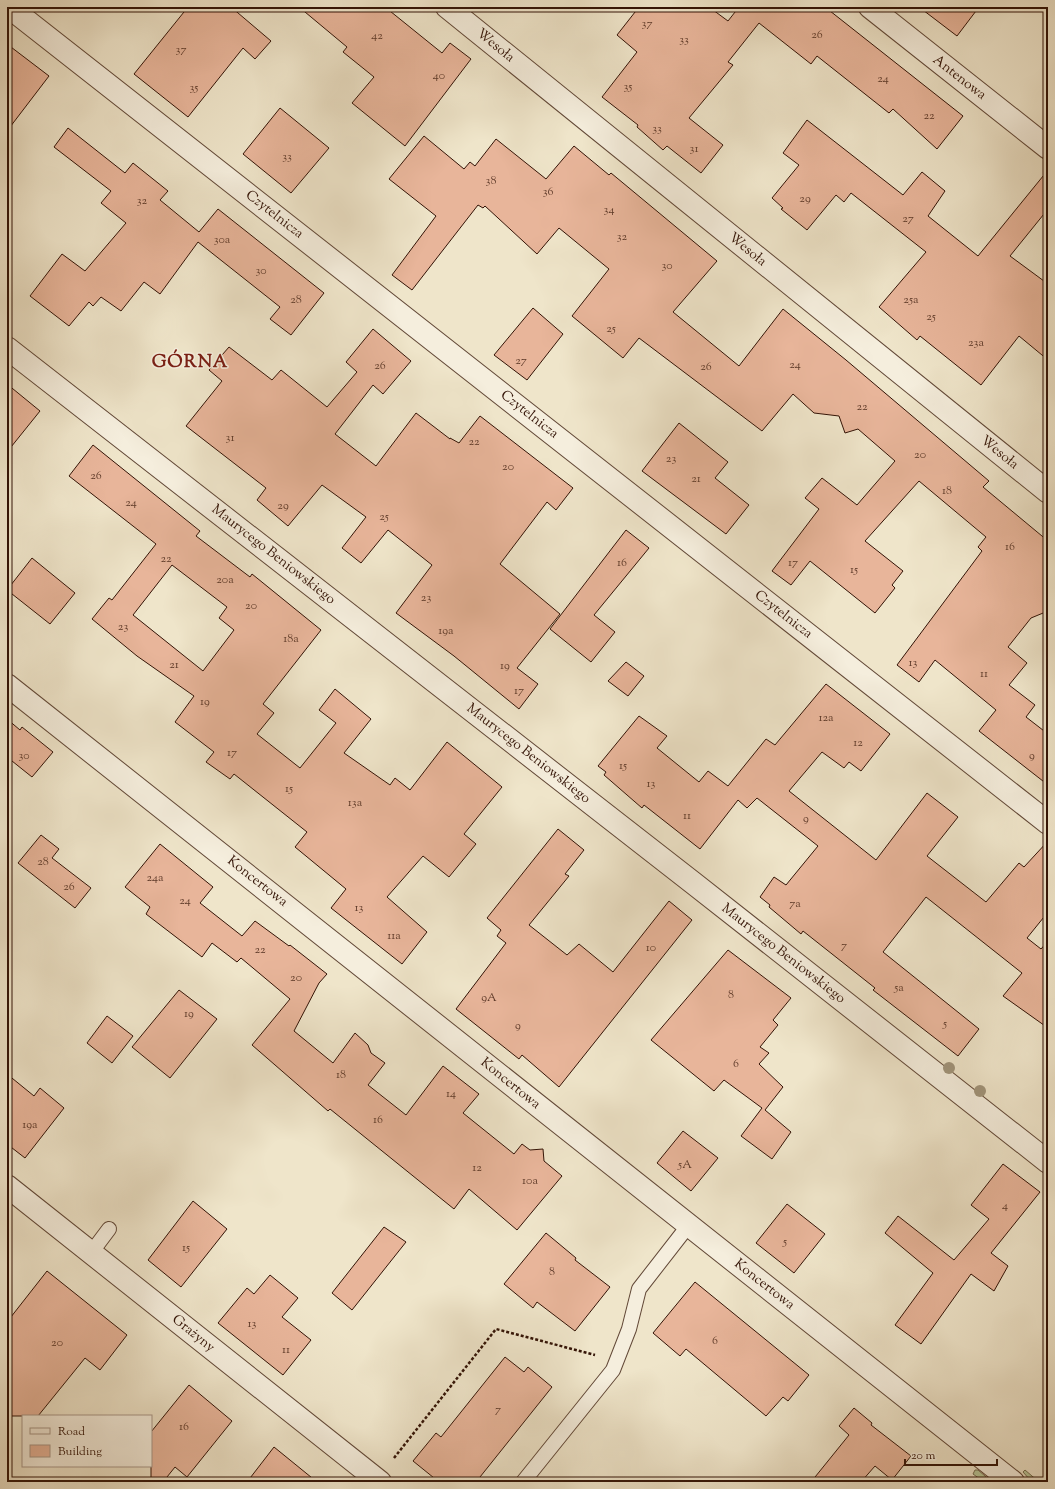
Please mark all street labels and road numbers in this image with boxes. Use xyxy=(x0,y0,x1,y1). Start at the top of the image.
street label: Wesoła xyxy=(472,24,519,68)
street label: Antenowa xyxy=(928,51,990,106)
street label: Czytelnicza xyxy=(241,186,308,244)
street label: Wesoła xyxy=(724,228,771,272)
street label: Czytelnicza xyxy=(496,386,563,444)
street label: Wesoła xyxy=(976,431,1023,475)
street label: Maurycego Beniowskiego xyxy=(207,500,340,610)
street label: Czytelnicza xyxy=(750,586,817,644)
street label: Maurycego Beniowskiego xyxy=(462,699,595,809)
street label: Koncertowa xyxy=(222,852,292,912)
street label: Maurycego Beniowskiego xyxy=(717,899,850,1009)
street label: Koncertowa xyxy=(476,1053,545,1115)
street label: Koncertowa xyxy=(729,1255,799,1315)
street label: Grażyny xyxy=(167,1310,219,1358)

